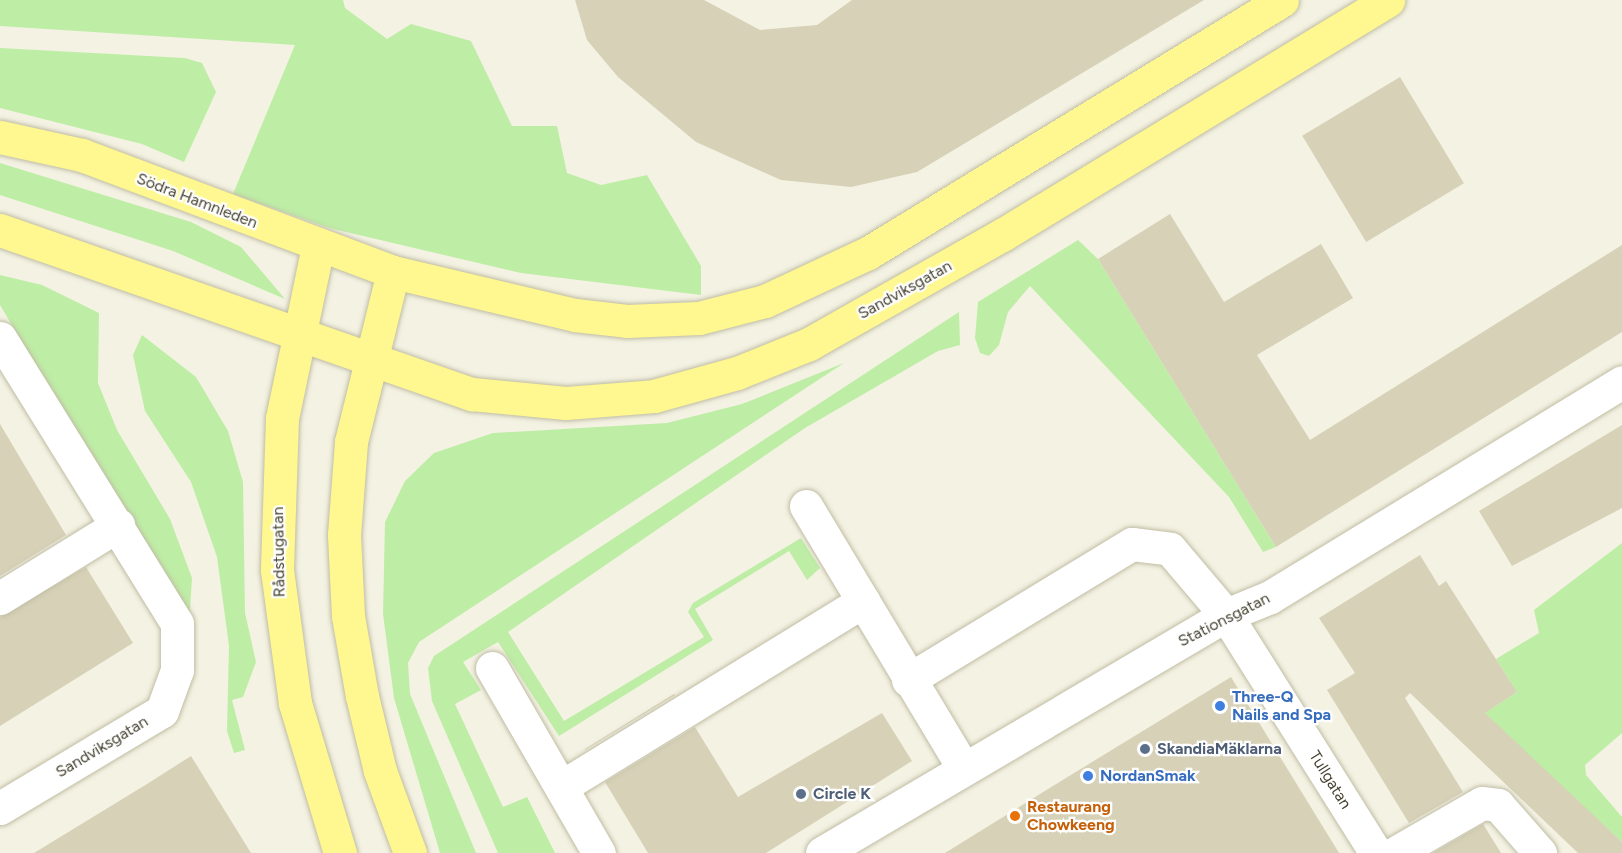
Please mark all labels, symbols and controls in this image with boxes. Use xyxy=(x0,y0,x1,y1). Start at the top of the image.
street label: Södra Hamnleden xyxy=(134,169,260,233)
street label: Sandviksgatan xyxy=(855,256,955,324)
street label: Rådstugatan xyxy=(269,507,289,597)
street label: Stationsgatan xyxy=(1175,589,1273,651)
place label: Three-Q Nails and Spa xyxy=(1232,687,1331,725)
marker: Three-Q Nails and Spa xyxy=(1213,699,1227,713)
street label: Sandviksgatan xyxy=(52,712,152,782)
place label: SkandiaMäklarna xyxy=(1157,739,1282,759)
marker: SkandiaMäklarna xyxy=(1138,742,1152,756)
street label: Tullgatan xyxy=(1305,747,1355,813)
place label: NordanSmak xyxy=(1100,766,1196,786)
marker: NordanSmak xyxy=(1081,769,1095,783)
place label: Circle K xyxy=(813,784,871,804)
marker: Circle K xyxy=(794,787,808,801)
place label: Restaurang Chowkeeng xyxy=(1027,797,1115,835)
marker: Restaurang Chowkeeng xyxy=(1008,809,1022,823)

